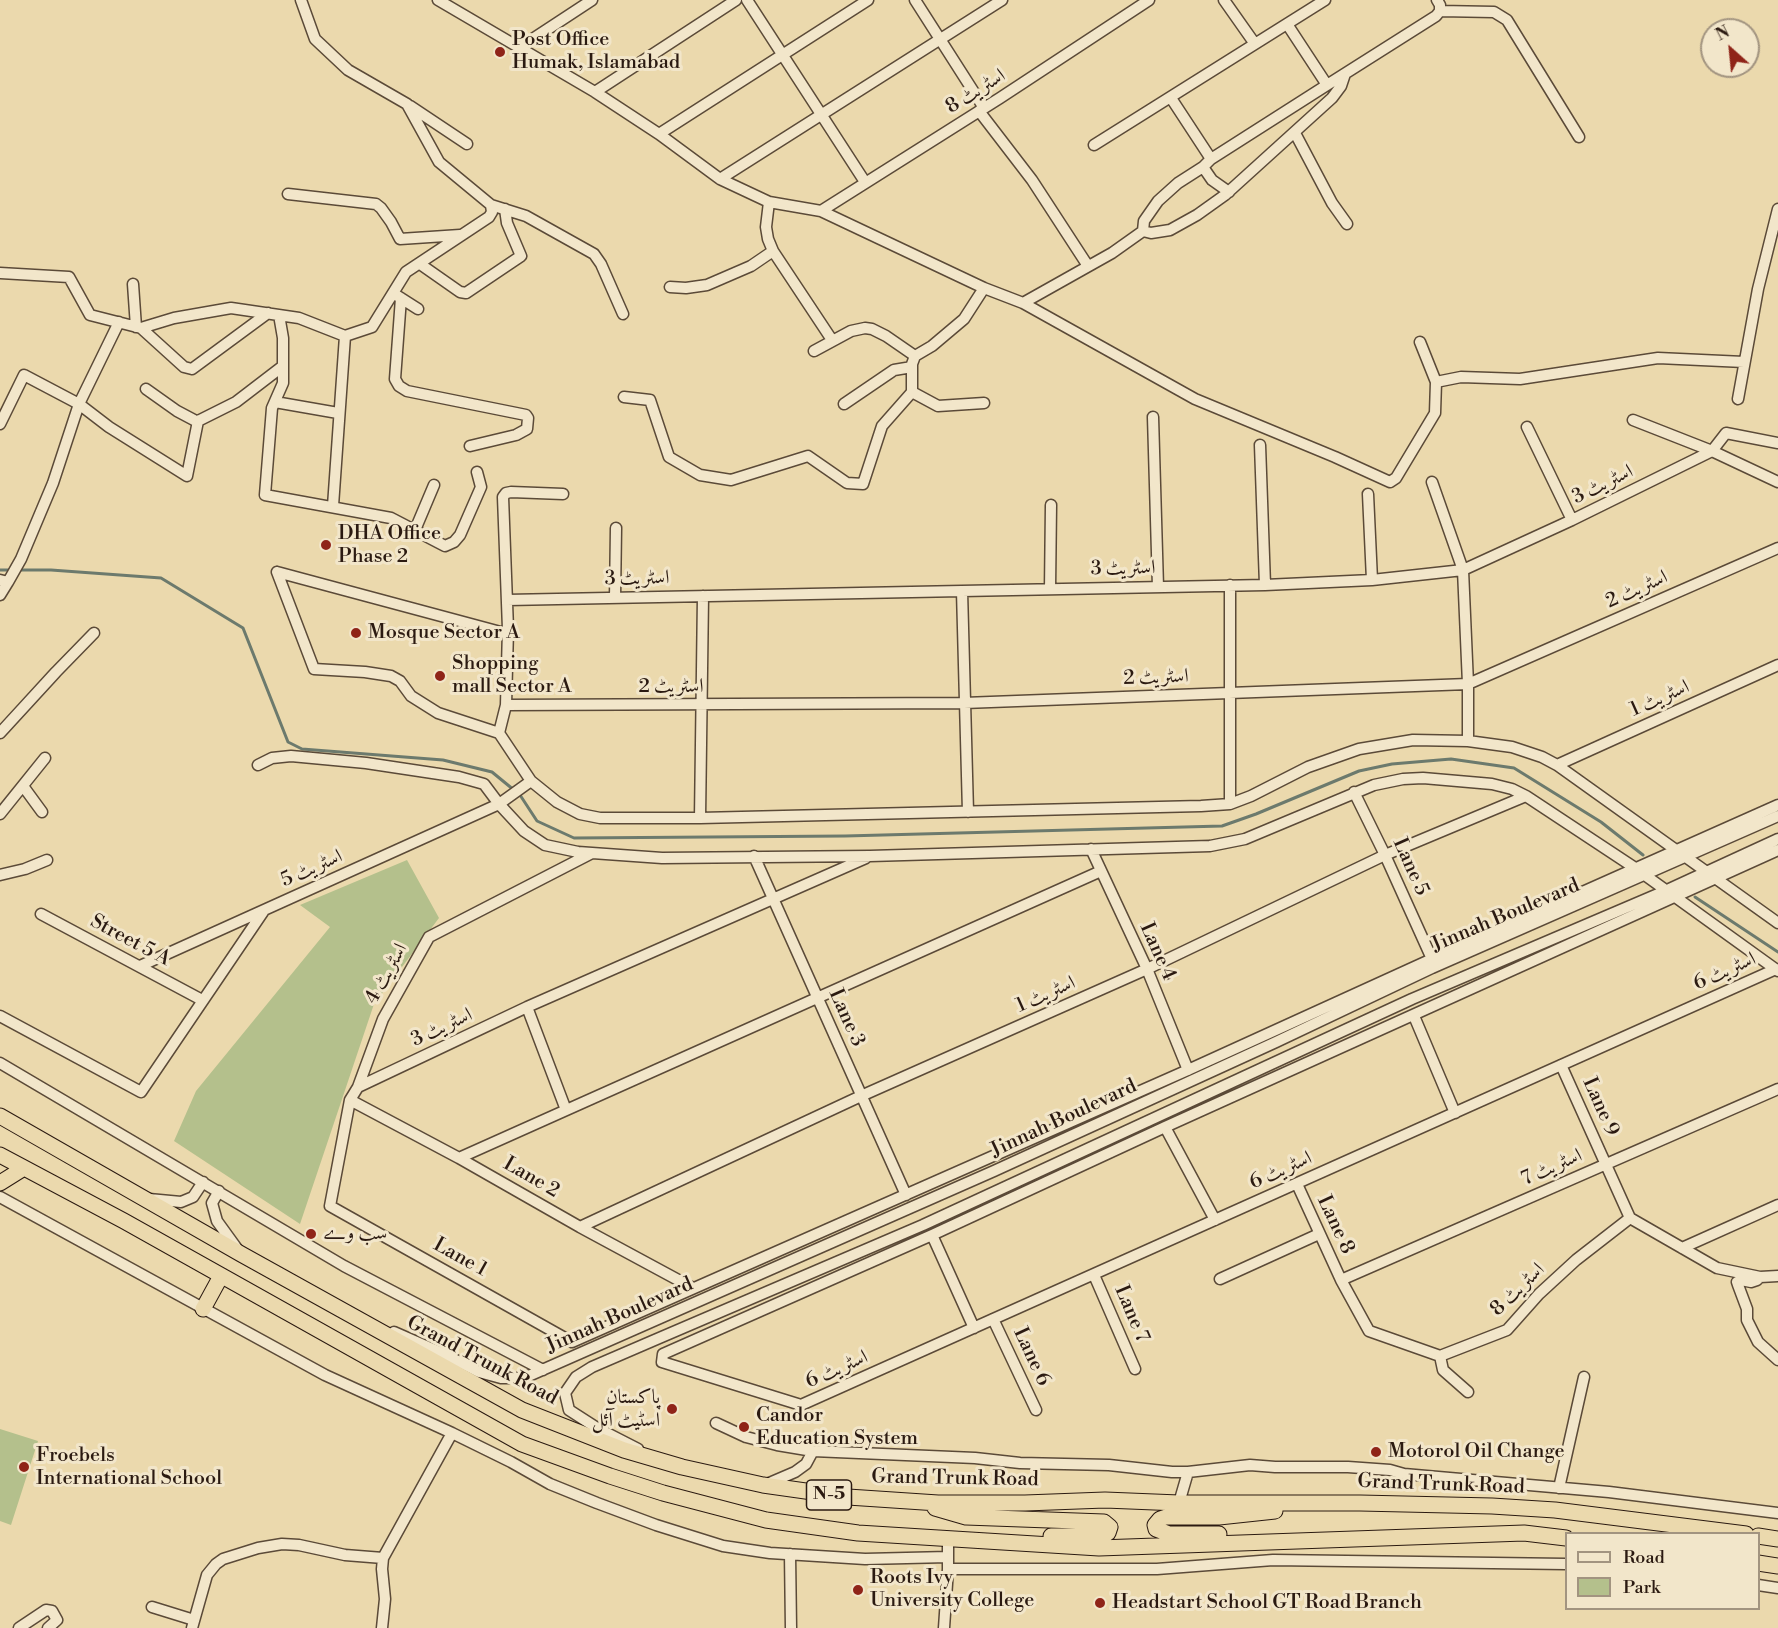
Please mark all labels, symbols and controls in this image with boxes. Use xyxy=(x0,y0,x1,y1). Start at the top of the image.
north arrow xyxy=(1700,18,1760,78)
text: N xyxy=(1713,22,1733,46)
place label: Post Office Humak, Islamabad xyxy=(512,28,680,75)
marker: Post Office Humak, Islamabad xyxy=(493,45,507,59)
street label: اسٹریٹ 8 xyxy=(942,64,1010,120)
street label: اسٹریٹ 3 xyxy=(1569,460,1637,510)
place label: DHA Office Phase 2 xyxy=(338,522,441,569)
marker: DHA Office Phase 2 xyxy=(319,538,333,552)
street label: اسٹریٹ 3 xyxy=(1090,556,1156,582)
street label: اسٹریٹ 3 xyxy=(604,566,670,592)
street label: اسٹریٹ 2 xyxy=(1602,566,1672,614)
place label: Mosque Sector A xyxy=(368,621,520,645)
marker: Mosque Sector A xyxy=(349,626,363,640)
place label: Shopping mall Sector A xyxy=(452,652,572,699)
street label: اسٹریٹ 2 xyxy=(1123,665,1189,691)
marker: Shopping mall Sector A xyxy=(433,669,447,683)
street label: اسٹریٹ 2 xyxy=(638,675,704,699)
street label: اسٹریٹ 1 xyxy=(1627,675,1693,723)
street label: Lane 5 xyxy=(1387,834,1433,900)
street label: اسٹریٹ 5 xyxy=(278,845,346,893)
street label: Jinnah Boulevard xyxy=(1428,874,1584,958)
street label: Street 5 A xyxy=(86,910,174,972)
street label: Lane 4 xyxy=(1134,919,1180,985)
street label: اسٹریٹ 4 xyxy=(361,939,413,1009)
street label: اسٹریٹ 6 xyxy=(1690,948,1760,996)
street label: اسٹریٹ 1 xyxy=(1013,971,1079,1019)
street label: Lane 3 xyxy=(823,985,869,1051)
street label: اسٹریٹ 3 xyxy=(408,1003,476,1053)
street label: Lane 9 xyxy=(1577,1074,1623,1140)
street label: Jinnah Boulevard xyxy=(987,1075,1141,1163)
street label: اسٹریٹ 7 xyxy=(1518,1144,1586,1192)
street label: اسٹریٹ 6 xyxy=(1246,1147,1316,1195)
street label: Lane 2 xyxy=(499,1152,563,1204)
street label: Lane 8 xyxy=(1311,1192,1359,1258)
place label: سب وے xyxy=(323,1222,387,1246)
marker: سب وے xyxy=(304,1227,318,1241)
street label: Lane 1 xyxy=(429,1233,491,1283)
street label: اسٹریٹ 8 xyxy=(1486,1258,1550,1322)
street label: Jinnah Boulevard xyxy=(543,1273,697,1359)
street label: Lane 7 xyxy=(1108,1282,1154,1346)
street label: Grand Trunk Road xyxy=(402,1311,562,1411)
street label: Lane 6 xyxy=(1007,1324,1055,1390)
street label: اسٹریٹ 6 xyxy=(802,1346,872,1394)
place label: پاکستان اسٹیٹ آئل xyxy=(592,1386,660,1433)
marker: پاکستان اسٹیٹ آئل xyxy=(665,1402,679,1416)
place label: Candor Education System xyxy=(756,1404,918,1451)
marker: Candor Education System xyxy=(737,1420,751,1434)
place label: Motorol Oil Change xyxy=(1388,1440,1565,1464)
place label: Froebels International School xyxy=(36,1444,222,1491)
marker: Motorol Oil Change xyxy=(1369,1445,1383,1459)
marker: Froebels International School xyxy=(17,1460,31,1474)
street label: Grand Trunk Road xyxy=(871,1466,1039,1492)
street label: Grand Trunk Road xyxy=(1357,1470,1525,1500)
road number: N-5 xyxy=(806,1480,852,1510)
legend xyxy=(1565,1532,1760,1610)
text: Road xyxy=(1623,1546,1665,1569)
place label: Roots Ivy University College xyxy=(870,1566,1034,1613)
text: Park xyxy=(1623,1576,1660,1599)
marker: Roots Ivy University College xyxy=(851,1583,865,1597)
place label: Headstart School GT Road Branch xyxy=(1112,1591,1422,1615)
marker: Headstart School GT Road Branch xyxy=(1093,1596,1107,1610)

